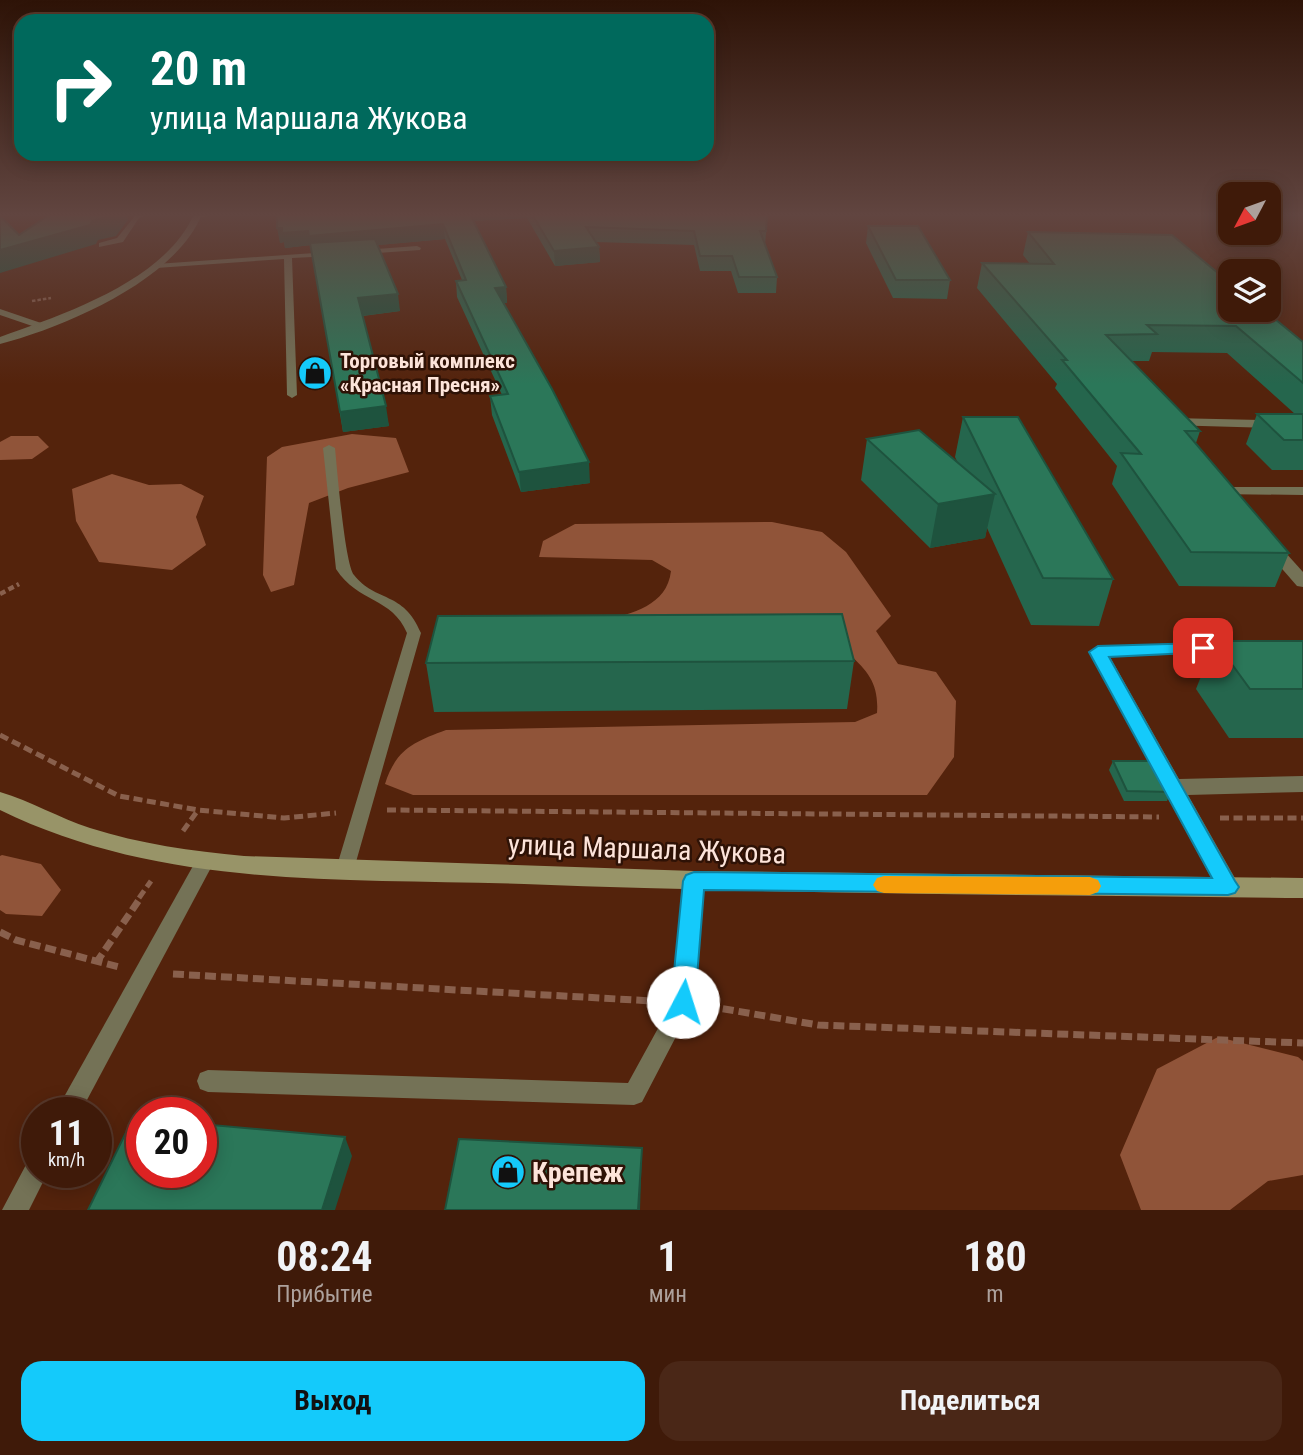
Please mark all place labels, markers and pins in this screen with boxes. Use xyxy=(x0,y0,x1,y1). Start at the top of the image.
place label: Торговый комплекс «Красная Пресня» xyxy=(340,349,515,397)
shop icon: Торговый комплекс «Красная Пресня» xyxy=(296,354,334,392)
pin xyxy=(1173,618,1233,678)
shop icon: Крепеж xyxy=(489,1153,527,1191)
place label: Крепеж xyxy=(532,1156,623,1189)

